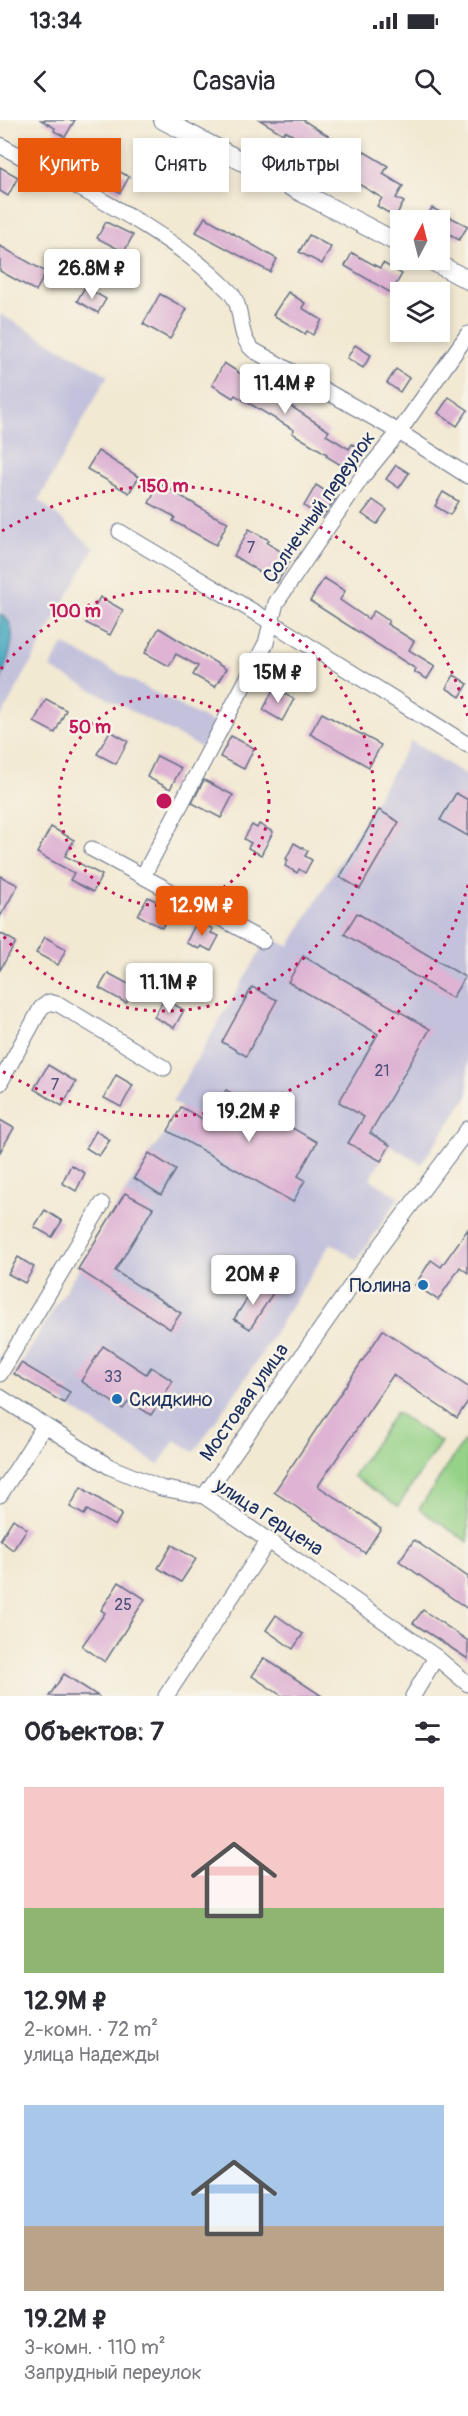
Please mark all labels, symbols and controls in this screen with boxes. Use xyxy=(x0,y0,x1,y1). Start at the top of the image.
text: 13:34 xyxy=(30,7,82,35)
icon: back xyxy=(24,65,57,98)
text: Casavia xyxy=(192,65,276,98)
icon: search xyxy=(411,65,444,98)
chip: Купить xyxy=(18,138,121,192)
chip: Снять xyxy=(133,138,229,192)
chip: Фильтры xyxy=(241,138,361,192)
north arrow xyxy=(390,210,450,270)
map controls xyxy=(390,210,450,342)
pin: 26.8M ₽ xyxy=(37,249,147,300)
text: 26.8M ₽ xyxy=(58,256,126,281)
button: layers xyxy=(390,282,450,342)
pin: 11.4M ₽ xyxy=(230,364,340,415)
text: 11.4M ₽ xyxy=(254,371,316,396)
street label: Солнечный переулок xyxy=(257,426,381,588)
text: 150 m xyxy=(140,475,189,498)
house number: 7 xyxy=(247,538,256,558)
text: 100 m xyxy=(49,600,101,623)
pin: 15M ₽ xyxy=(236,653,320,704)
text: 15M ₽ xyxy=(253,660,303,685)
text: 50 m xyxy=(69,716,111,739)
centre of rings xyxy=(154,791,174,811)
pin: 12.9M ₽ xyxy=(147,886,257,937)
text: 12.9M ₽ xyxy=(170,893,234,918)
pin: 11.1M ₽ xyxy=(114,963,224,1014)
text: 11.1M ₽ xyxy=(140,970,198,995)
house number: 21 xyxy=(374,1061,390,1081)
house number: 7 xyxy=(51,1075,60,1095)
pin: 19.2M ₽ xyxy=(194,1092,304,1143)
text: 19.2M ₽ xyxy=(217,1099,281,1124)
pin: 20M ₽ xyxy=(211,1255,295,1306)
text: 20M ₽ xyxy=(225,1262,281,1287)
place label: Полина xyxy=(350,1273,411,1298)
marker: Полина xyxy=(416,1278,430,1292)
street label: Мостовая улица xyxy=(194,1338,294,1466)
house number: 33 xyxy=(104,1367,122,1387)
place label: Скидкино xyxy=(129,1387,213,1412)
marker: Скидкино xyxy=(110,1392,124,1406)
street label: улица Герцена xyxy=(209,1472,328,1561)
house number: 25 xyxy=(114,1595,132,1615)
text: Объектов: 7 xyxy=(24,1716,164,1748)
icon: filters xyxy=(411,1716,444,1749)
icon: home xyxy=(180,1826,288,1934)
text: 12.9M ₽ xyxy=(24,1985,108,2017)
text: 2-комн. · 72 m² xyxy=(24,2017,158,2042)
text: улица Надежды xyxy=(24,2042,160,2067)
icon: home xyxy=(180,2144,288,2252)
text: 19.2M ₽ xyxy=(24,2303,108,2335)
text: 3-комн. · 110 m² xyxy=(24,2335,166,2360)
text: Запрудный переулок xyxy=(24,2360,202,2385)

